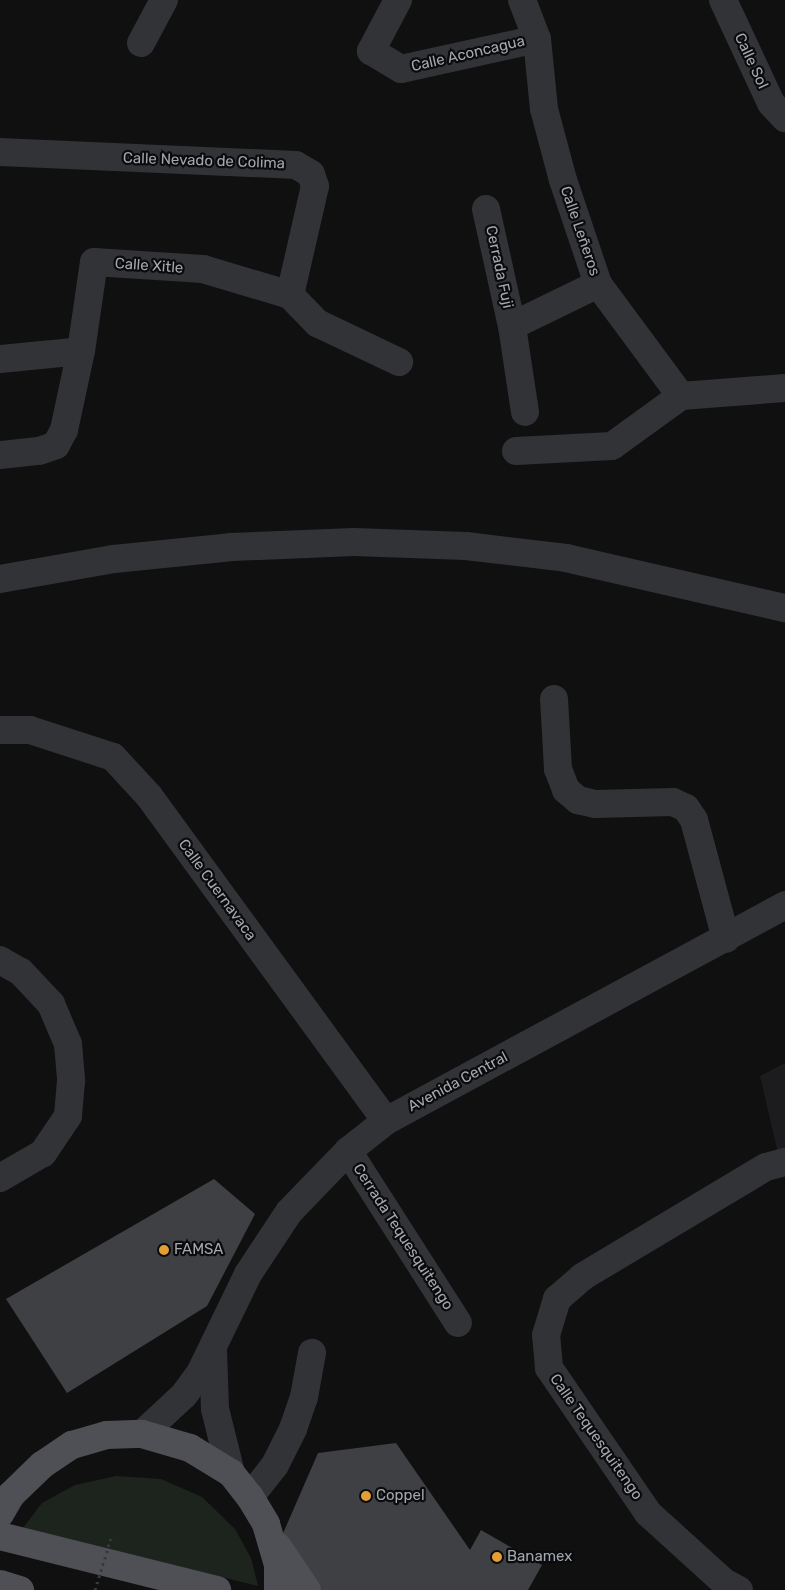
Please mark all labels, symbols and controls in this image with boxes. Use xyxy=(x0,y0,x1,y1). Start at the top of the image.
street label: Calle Sol xyxy=(730,30,772,92)
street label: Calle Aconcagua xyxy=(409,32,527,76)
street label: Calle Nevado de Colima xyxy=(123,149,285,173)
street label: Calle Leñeros xyxy=(556,184,604,278)
street label: Cerrada Fuji xyxy=(481,224,517,310)
street label: Calle Xitle xyxy=(114,255,184,277)
street label: Calle Cuernavaca xyxy=(174,836,260,944)
street label: Avenida Central xyxy=(405,1048,511,1116)
street label: Cerrada Tequesquitengo xyxy=(349,1160,457,1314)
place label: FAMSA xyxy=(174,1241,223,1259)
marker: FAMSA xyxy=(158,1244,170,1256)
street label: Calle Tequesquitengo xyxy=(546,1370,646,1504)
place label: Coppel xyxy=(376,1487,425,1505)
marker: Coppel xyxy=(360,1490,372,1502)
place label: Banamex xyxy=(507,1548,572,1566)
marker: Banamex xyxy=(491,1551,503,1563)

